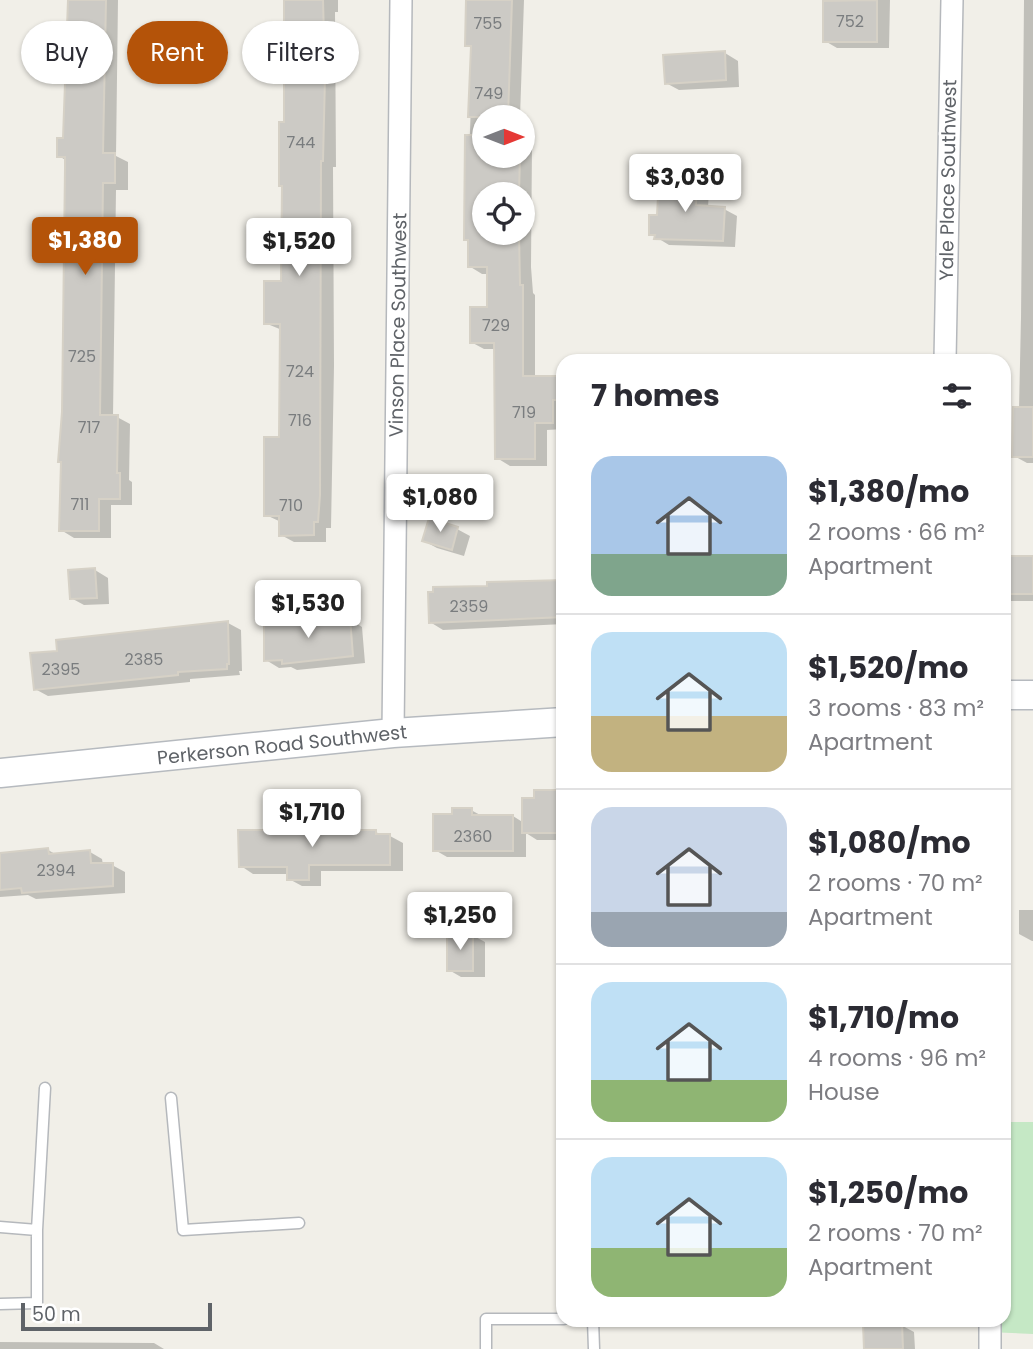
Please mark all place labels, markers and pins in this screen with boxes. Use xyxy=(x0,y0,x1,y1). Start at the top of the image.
pin: $3,030 xyxy=(628,154,742,214)
pin: $1,380 xyxy=(28,218,142,277)
pin: $1,520 xyxy=(242,218,356,278)
pin: $1,080 xyxy=(383,475,497,534)
pin: $1,530 xyxy=(251,580,365,640)
pin: $1,710 xyxy=(255,790,369,849)
pin: $1,250 xyxy=(403,892,517,952)

